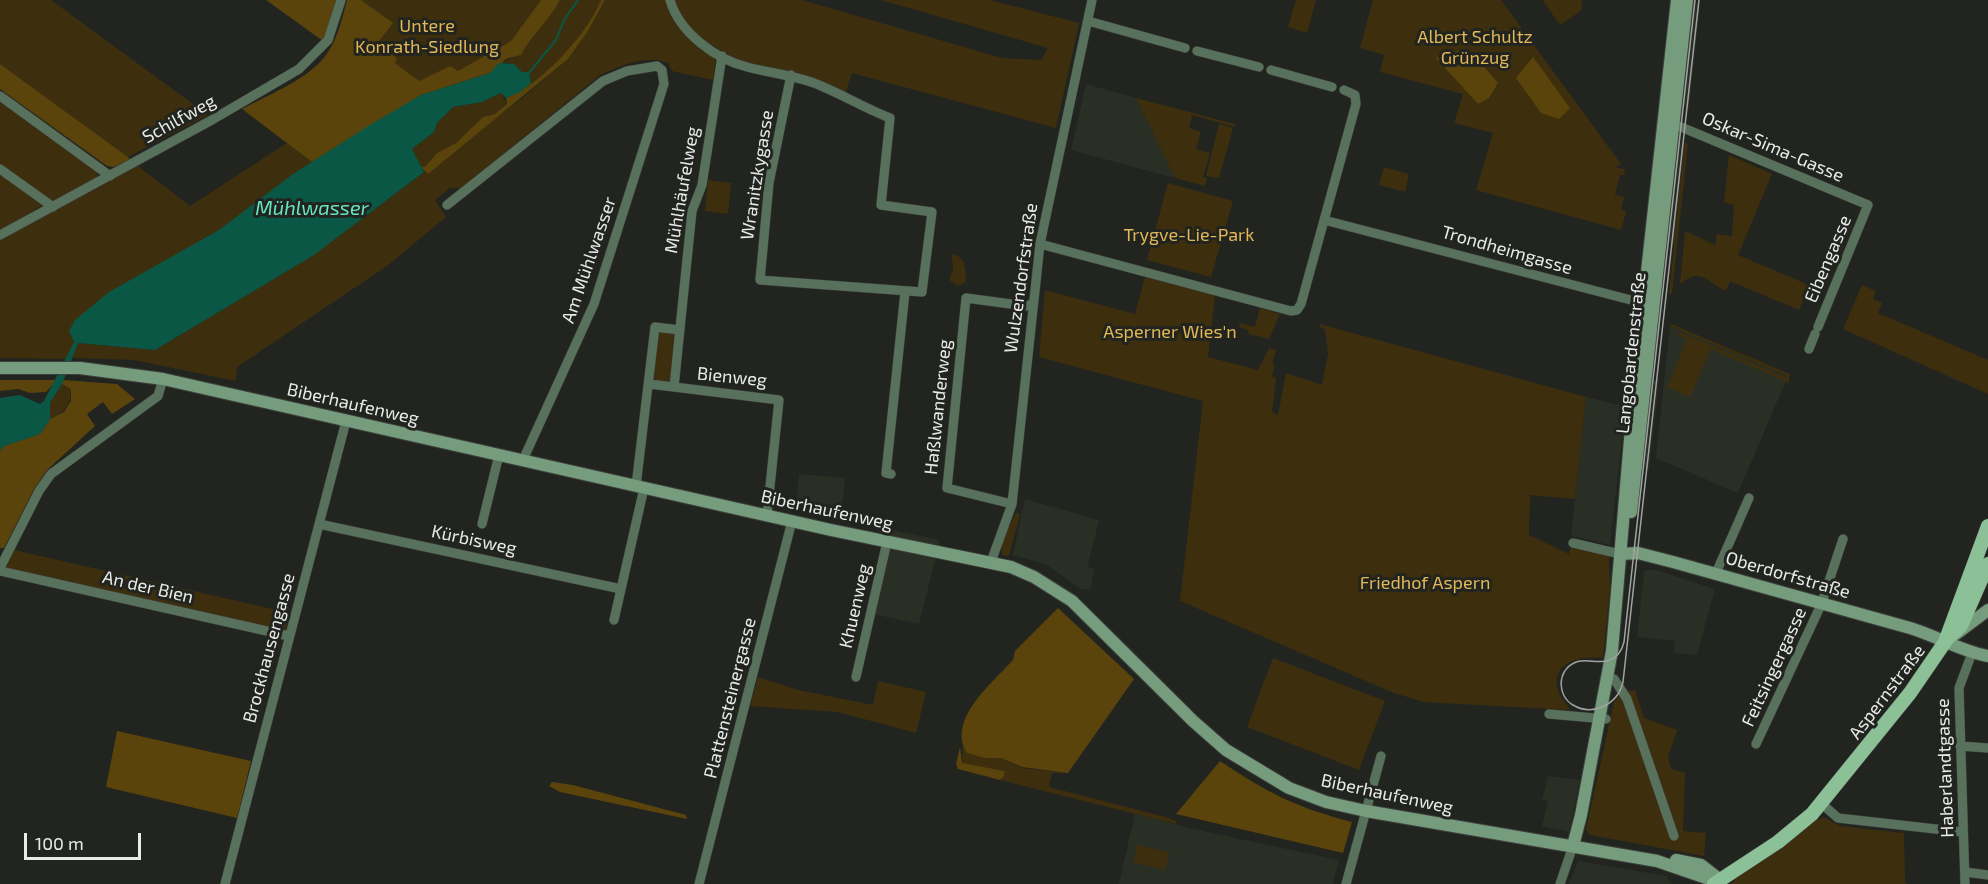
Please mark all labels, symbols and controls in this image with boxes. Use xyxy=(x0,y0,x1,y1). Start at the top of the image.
park label: Untere Konrath-Siedlung xyxy=(355,15,499,57)
park label: Albert Schultz Grünzug xyxy=(1417,26,1533,68)
street label: Schilfweg xyxy=(139,90,219,148)
street label: Oskar-Sima-Gasse xyxy=(1699,107,1847,187)
street label: Wranitzkygasse xyxy=(736,108,778,242)
street label: Mühlhäufelweg xyxy=(660,125,704,255)
street label: Am Mühlwasser xyxy=(557,194,621,326)
water label: Mühlwasser xyxy=(255,196,369,220)
street label: Wulzendorfstraße xyxy=(1000,202,1042,354)
street label: Eibengasse xyxy=(1800,212,1856,306)
street label: Trondheimgasse xyxy=(1439,221,1575,279)
park label: Trygve-Lie-Park xyxy=(1124,224,1254,246)
street label: Langobardenstraße xyxy=(1612,271,1650,435)
park label: Asperner Wies'n xyxy=(1103,321,1237,343)
street label: Haßlwanderweg xyxy=(920,338,956,476)
street label: Bienweg xyxy=(696,363,768,391)
street label: Biberhaufenweg xyxy=(285,378,421,430)
street label: Biberhaufenweg xyxy=(759,485,895,535)
street label: Kürbisweg xyxy=(429,520,519,560)
street label: Oberdorfstraße xyxy=(1723,547,1853,603)
street label: Khuenweg xyxy=(835,562,875,650)
street label: An der Bien xyxy=(100,566,196,608)
street label: Brockhausengasse xyxy=(239,571,299,725)
park label: Friedhof Aspern xyxy=(1360,572,1490,594)
street label: Feitsingergasse xyxy=(1737,604,1811,730)
street label: Plattensteinergasse xyxy=(700,615,760,781)
street label: Aspernstraße xyxy=(1844,640,1930,744)
street label: Haberlandtgasse xyxy=(1932,698,1958,838)
street label: Biberhaufenweg xyxy=(1319,769,1455,819)
scale bar xyxy=(27,821,144,859)
text: 100 m xyxy=(35,832,84,854)

